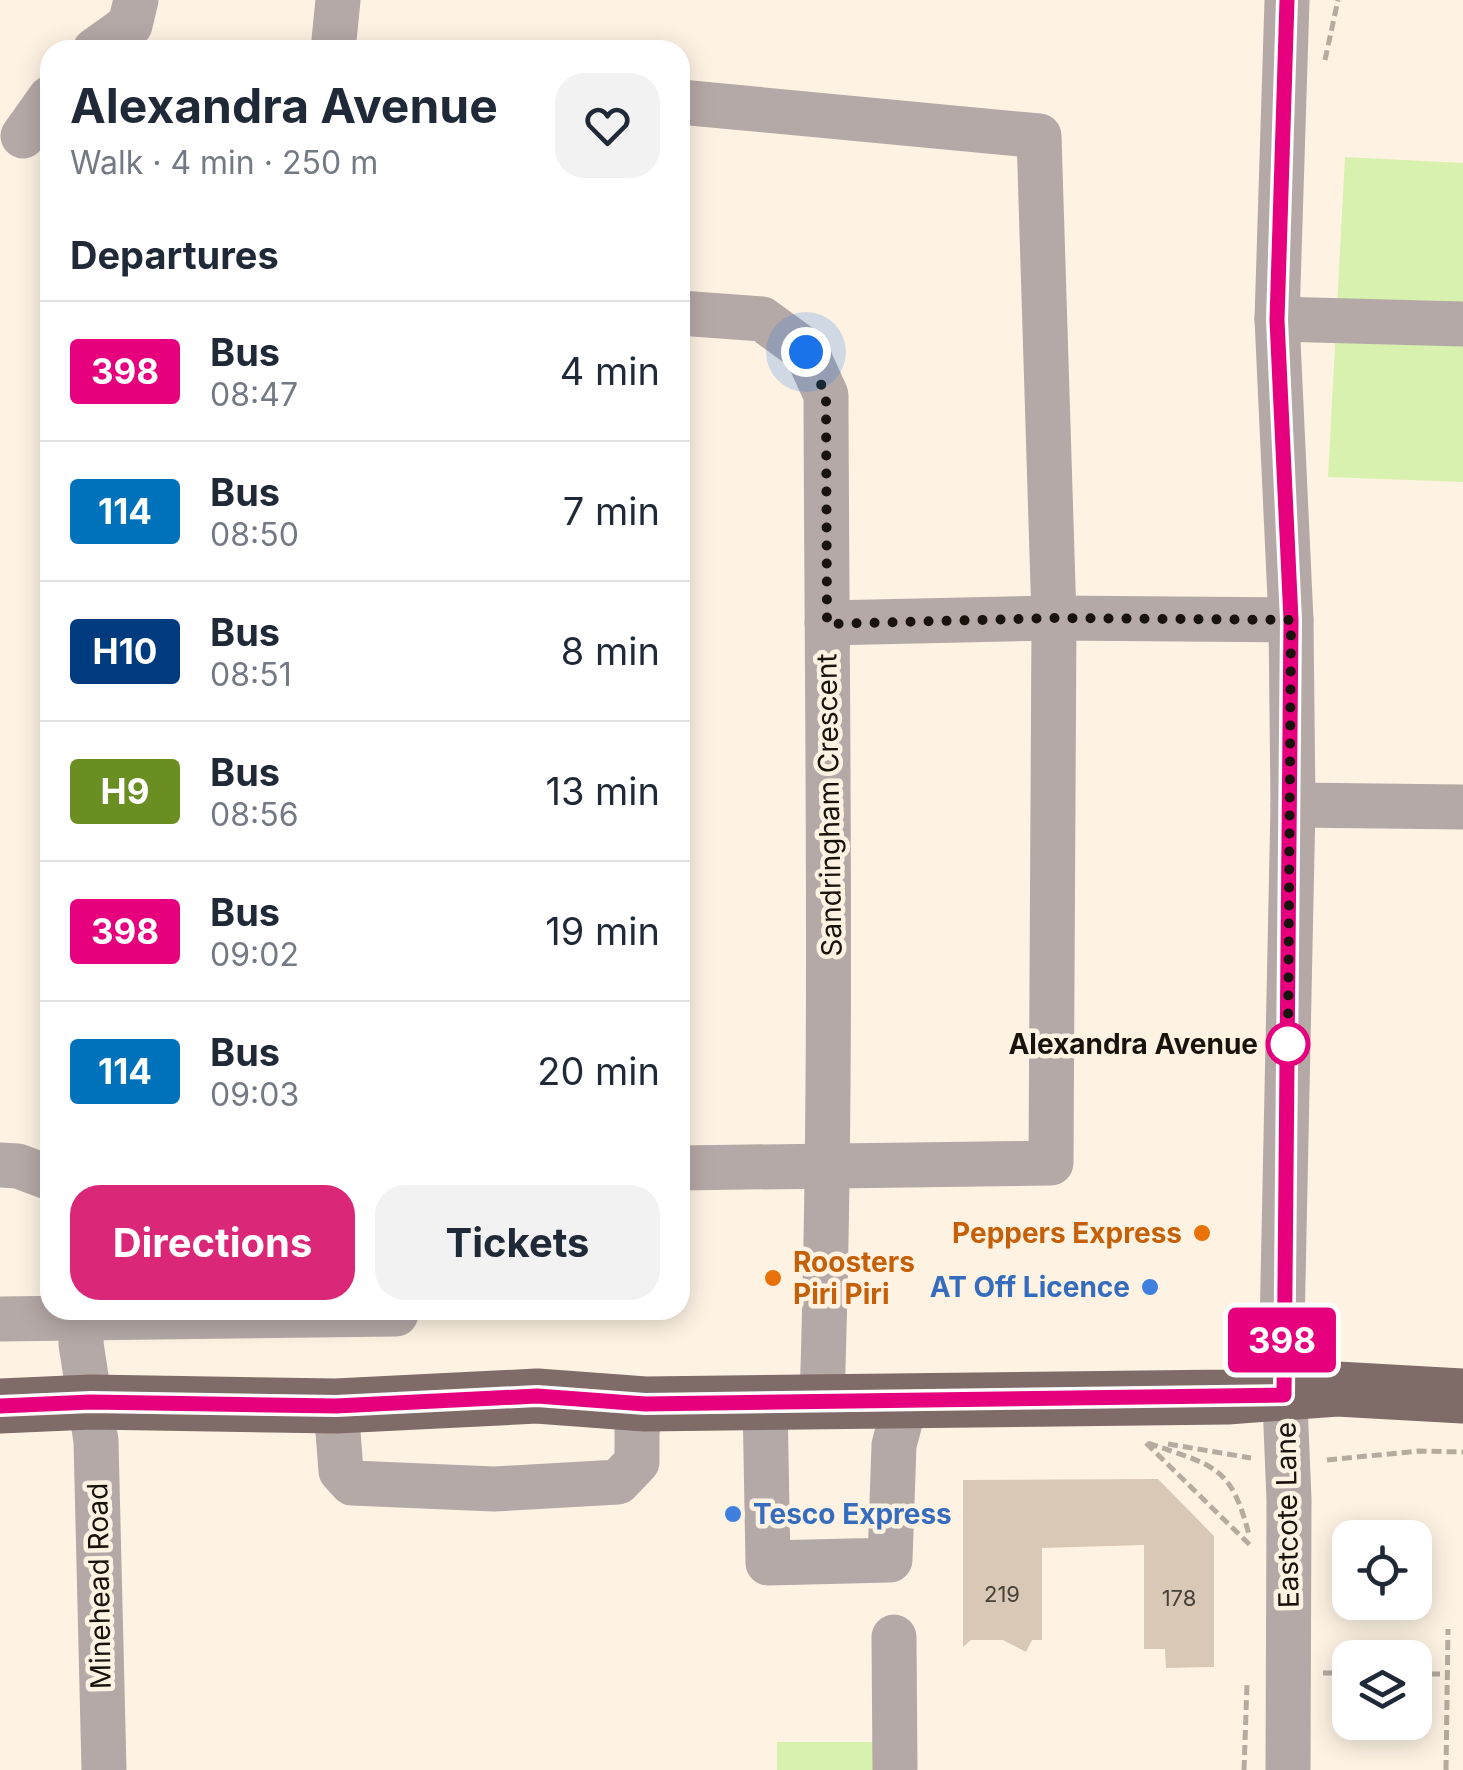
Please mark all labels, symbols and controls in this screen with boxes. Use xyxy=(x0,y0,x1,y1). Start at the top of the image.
button: heart xyxy=(555,73,660,178)
text: Alexandra Avenue xyxy=(70,76,498,135)
text: Walk · 4 min · 250 m xyxy=(70,143,378,182)
text: Departures xyxy=(70,232,279,278)
your location xyxy=(781,327,831,377)
text: Bus xyxy=(210,329,280,375)
text: 4 min xyxy=(560,348,660,394)
text: 398 xyxy=(91,350,159,392)
text: 08:47 xyxy=(210,375,298,414)
text: Bus xyxy=(210,469,280,515)
text: 7 min xyxy=(563,488,660,534)
text: 114 xyxy=(98,490,152,532)
text: 08:50 xyxy=(210,515,299,554)
text: Bus xyxy=(210,609,280,655)
text: 8 min xyxy=(561,628,660,674)
text: H10 xyxy=(93,630,157,672)
street label: Sandringham Crescent xyxy=(809,653,849,957)
text: 08:51 xyxy=(210,655,292,694)
text: Bus xyxy=(210,749,280,795)
text: 13 min xyxy=(545,768,660,814)
text: H9 xyxy=(101,770,149,812)
text: 08:56 xyxy=(210,795,299,834)
text: Bus xyxy=(210,889,280,935)
text: 19 min xyxy=(545,908,660,954)
text: 398 xyxy=(91,910,159,952)
text: 09:02 xyxy=(210,935,299,974)
marker: Alexandra Avenue xyxy=(1267,1023,1309,1065)
place label: Alexandra Avenue xyxy=(1008,1027,1258,1061)
text: Bus xyxy=(210,1029,280,1075)
text: 20 min xyxy=(537,1048,660,1094)
text: 114 xyxy=(98,1050,152,1092)
text: 09:03 xyxy=(210,1075,299,1114)
button: Directions xyxy=(70,1185,355,1300)
button: Tickets xyxy=(375,1185,660,1300)
place label: Peppers Express xyxy=(952,1216,1182,1250)
marker: Peppers Express xyxy=(1191,1222,1213,1244)
place label: Roosters Piri Piri xyxy=(793,1245,915,1311)
marker: Roosters Piri Piri xyxy=(762,1267,784,1289)
place label: AT Off Licence xyxy=(930,1270,1130,1304)
marker: AT Off Licence xyxy=(1139,1276,1161,1298)
line badge: 398 xyxy=(1224,1308,1340,1372)
text: 398 xyxy=(1248,1319,1316,1361)
street label: Eastcote Lane xyxy=(1268,1421,1306,1609)
street label: Minehead Road xyxy=(80,1483,118,1689)
place label: Tesco Express xyxy=(753,1497,952,1531)
marker: Tesco Express xyxy=(722,1503,744,1525)
map controls xyxy=(1332,1520,1432,1740)
button: locate xyxy=(1332,1520,1432,1620)
house number: 219 xyxy=(984,1581,1020,1607)
house number: 178 xyxy=(1162,1585,1196,1611)
button: layers xyxy=(1332,1640,1432,1740)

